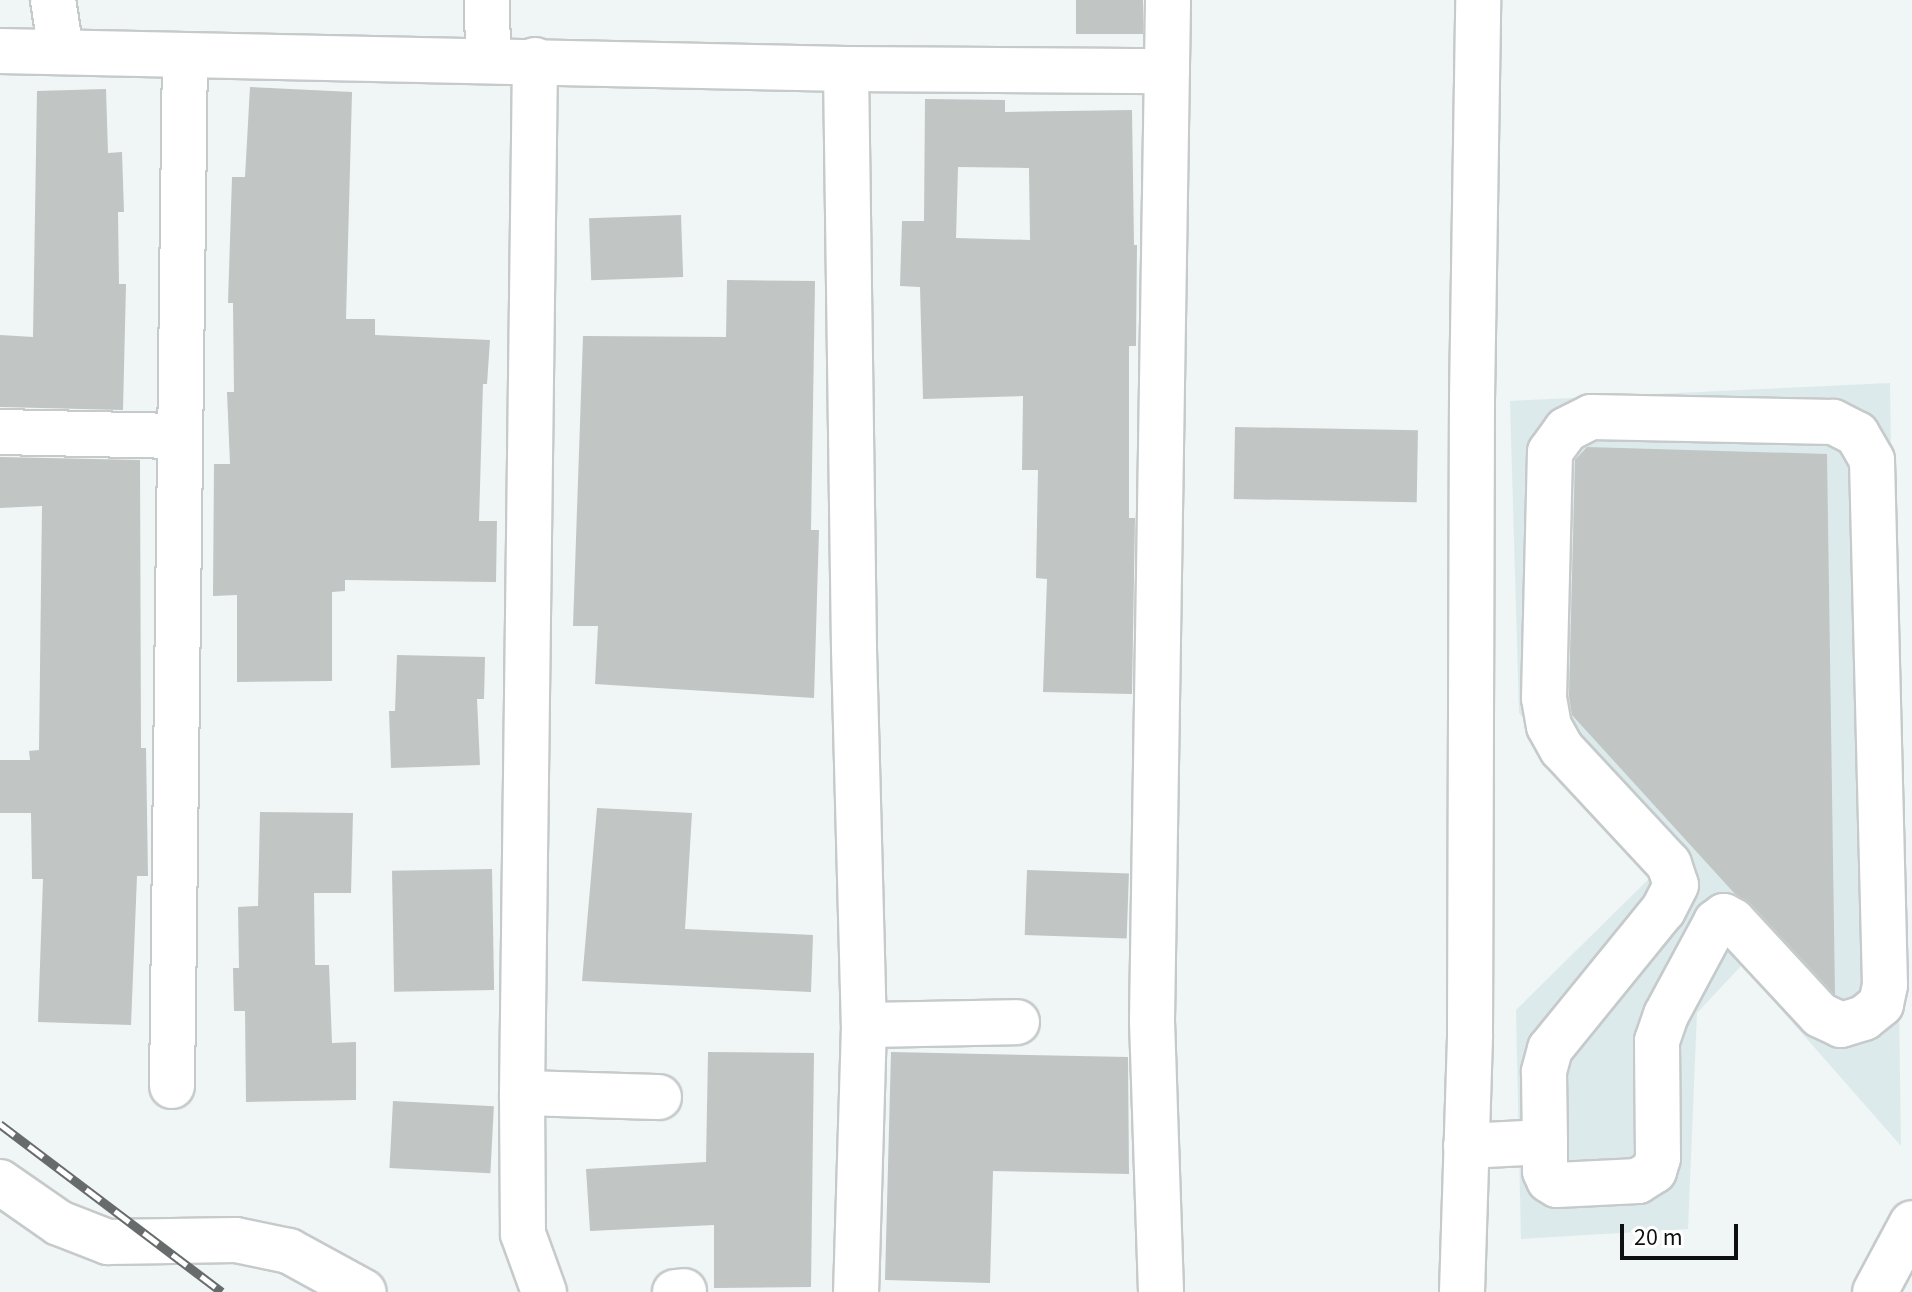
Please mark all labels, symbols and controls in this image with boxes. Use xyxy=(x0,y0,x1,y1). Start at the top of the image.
scale bar xyxy=(1624,1208,1742,1258)
text: 20 m xyxy=(1634,1220,1683,1255)

